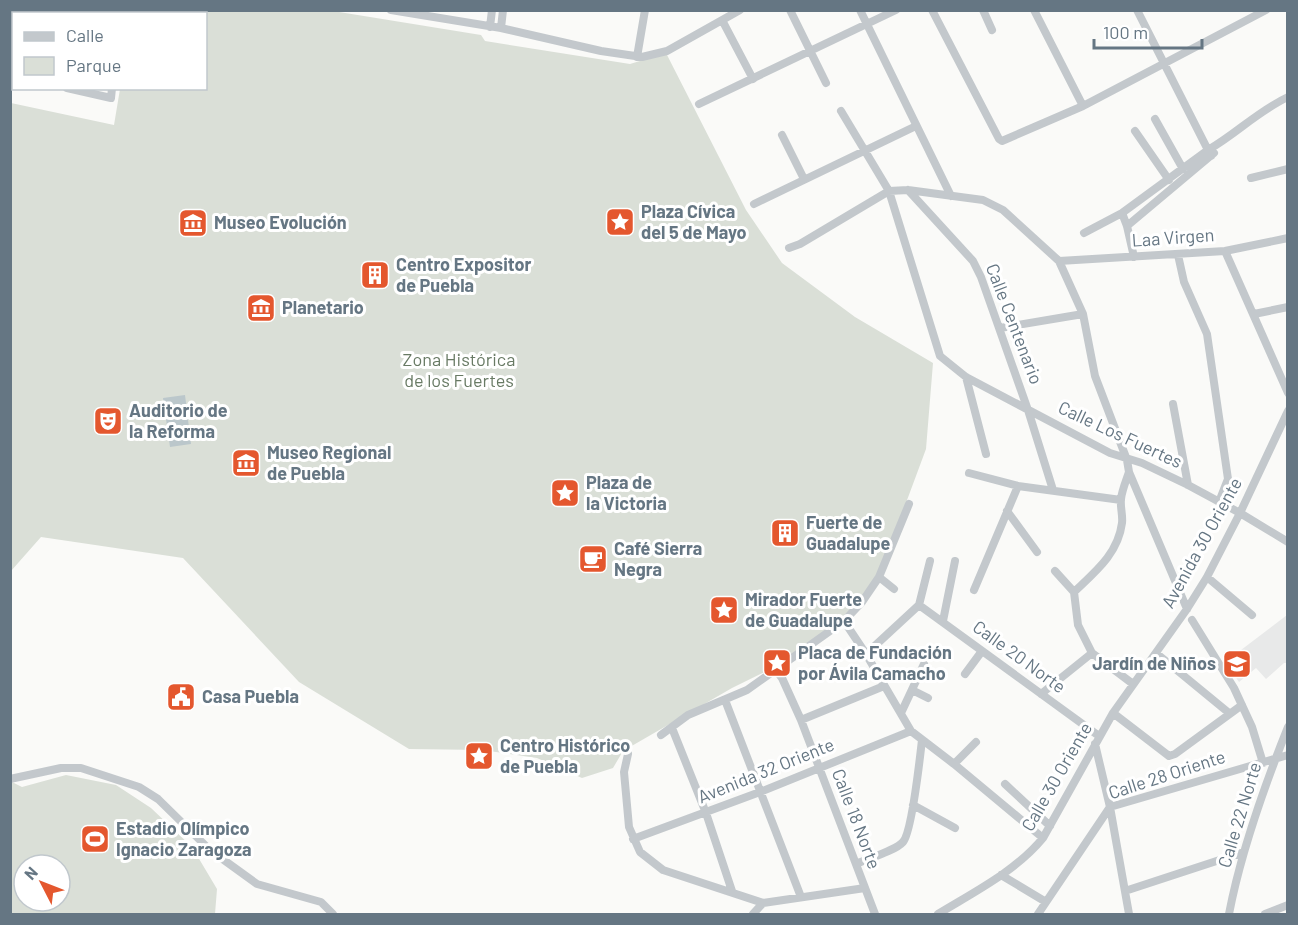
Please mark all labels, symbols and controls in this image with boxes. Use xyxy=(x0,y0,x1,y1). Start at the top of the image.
legend xyxy=(12,12,207,90)
scale bar xyxy=(1094,12,1202,50)
text: 100 m xyxy=(1103,21,1148,43)
text: Calle xyxy=(66,24,104,46)
text: Parque xyxy=(66,54,121,76)
place label: Plaza Cívica del 5 de Mayo xyxy=(641,200,747,243)
place icon: Plaza Cívica del 5 de Mayo xyxy=(604,206,636,238)
museum icon: Museo Evolución xyxy=(177,207,209,239)
place label: Museo Evolución xyxy=(214,211,347,233)
street label: Laa Virgen xyxy=(1131,223,1215,251)
place label: Centro Expositor de Puebla xyxy=(396,253,531,296)
building icon: Centro Expositor de Puebla xyxy=(359,259,391,291)
street label: Calle Centenario xyxy=(982,260,1048,387)
museum icon: Planetario xyxy=(245,292,277,324)
place label: Planetario xyxy=(282,296,364,318)
park label: Zona Histórica de los Fuertes xyxy=(403,348,515,391)
street label: Calle Los Fuertes xyxy=(1055,396,1186,472)
place label: Auditorio de la Reforma xyxy=(129,399,228,442)
theatre icon: Auditorio de la Reforma xyxy=(92,405,124,437)
place label: Museo Regional de Puebla xyxy=(267,441,391,484)
museum icon: Museo Regional de Puebla xyxy=(230,447,262,479)
place label: Plaza de la Victoria xyxy=(586,471,667,514)
street label: Avenida 30 Oriente xyxy=(1156,473,1246,612)
place icon: Plaza de la Victoria xyxy=(549,477,581,509)
place label: Fuerte de Guadalupe xyxy=(806,511,890,554)
building icon: Fuerte de Guadalupe xyxy=(769,517,801,549)
place label: Café Sierra Negra xyxy=(614,537,702,580)
cafe icon: Café Sierra Negra xyxy=(577,543,609,575)
place label: Mirador Fuerte de Guadalupe xyxy=(745,588,862,631)
place icon: Mirador Fuerte de Guadalupe xyxy=(708,594,740,626)
street label: Calle 20 Norte xyxy=(969,615,1070,697)
place label: Placa de Fundación por Ávila Camacho xyxy=(798,641,952,684)
place icon: Placa de Fundación por Ávila Camacho xyxy=(761,647,793,679)
school or university icon: Jardín de Niños xyxy=(1221,648,1253,680)
place label: Jardín de Niños xyxy=(1092,652,1216,674)
public building icon: Casa Puebla xyxy=(165,681,197,713)
place label: Casa Puebla xyxy=(202,685,299,707)
street label: Calle 30 Oriente xyxy=(1016,718,1096,835)
street label: Avenida 32 Oriente xyxy=(694,733,837,807)
place label: Centro Histórico de Puebla xyxy=(500,734,630,777)
place icon: Centro Histórico de Puebla xyxy=(463,740,495,772)
street label: Calle 28 Oriente xyxy=(1105,745,1228,803)
street label: Calle 22 Norte xyxy=(1213,759,1266,870)
street label: Calle 18 Norte xyxy=(828,765,886,872)
place label: Estadio Olímpico Ignacio Zaragoza xyxy=(116,817,252,860)
sports icon: Estadio Olímpico Ignacio Zaragoza xyxy=(79,823,111,855)
north arrow xyxy=(12,853,72,913)
text: N xyxy=(20,862,41,883)

